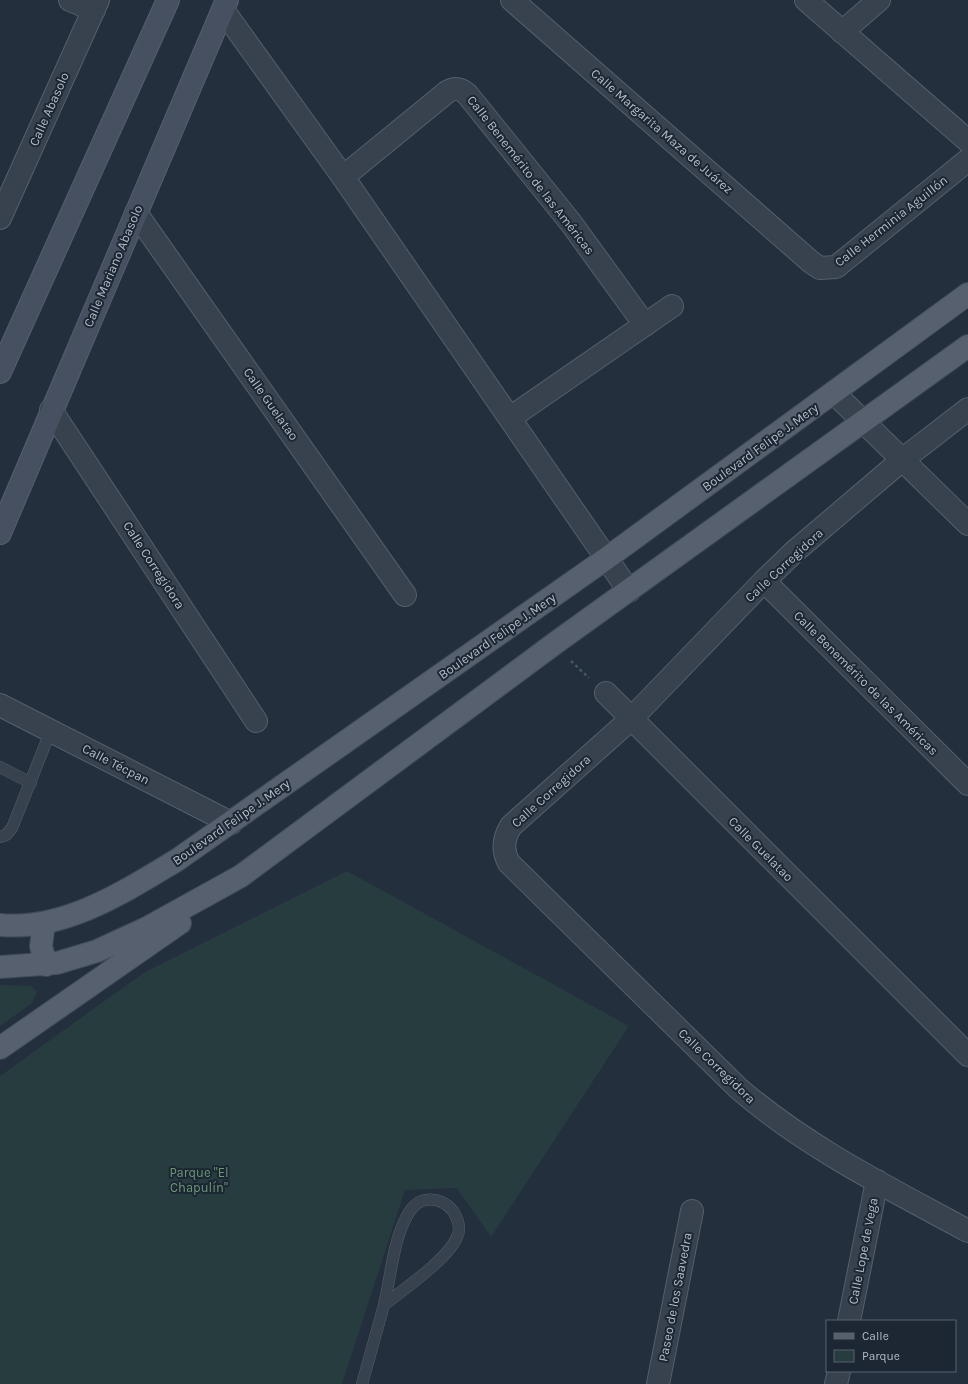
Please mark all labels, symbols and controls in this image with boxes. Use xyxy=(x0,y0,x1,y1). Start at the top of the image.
street label: Calle Margarita Maza de Juárez xyxy=(588,65,736,197)
street label: Calle Abasolo xyxy=(26,70,72,148)
street label: Calle Benemérito de las Américas xyxy=(464,92,598,258)
street label: Calle Herminia Aguillón xyxy=(832,172,950,270)
street label: Calle Mariano Abasolo xyxy=(80,203,146,329)
street label: Calle Guelatao xyxy=(240,365,302,443)
street label: Boulevard Felipe J. Mery xyxy=(699,400,821,494)
street label: Calle Corregidora xyxy=(120,518,188,612)
street label: Calle Corregidora xyxy=(742,525,826,605)
street label: Boulevard Felipe J. Mery xyxy=(436,590,558,682)
street label: Calle Benemérito de las Américas xyxy=(791,608,941,758)
street label: Calle Técpan xyxy=(80,741,152,787)
street label: Calle Corregidora xyxy=(508,752,594,830)
street label: Boulevard Felipe J. Mery xyxy=(170,776,292,868)
street label: Calle Guelatao xyxy=(726,814,796,884)
street label: Calle Corregidora xyxy=(675,1025,759,1107)
park label: Parque "El Chapulín" xyxy=(169,1165,229,1195)
street label: Calle Lope de Vega xyxy=(845,1196,881,1306)
street label: Paseo de los Saavedra xyxy=(655,1231,695,1363)
legend xyxy=(826,1320,956,1372)
text: Calle xyxy=(862,1329,889,1343)
text: Parque xyxy=(862,1349,900,1363)

